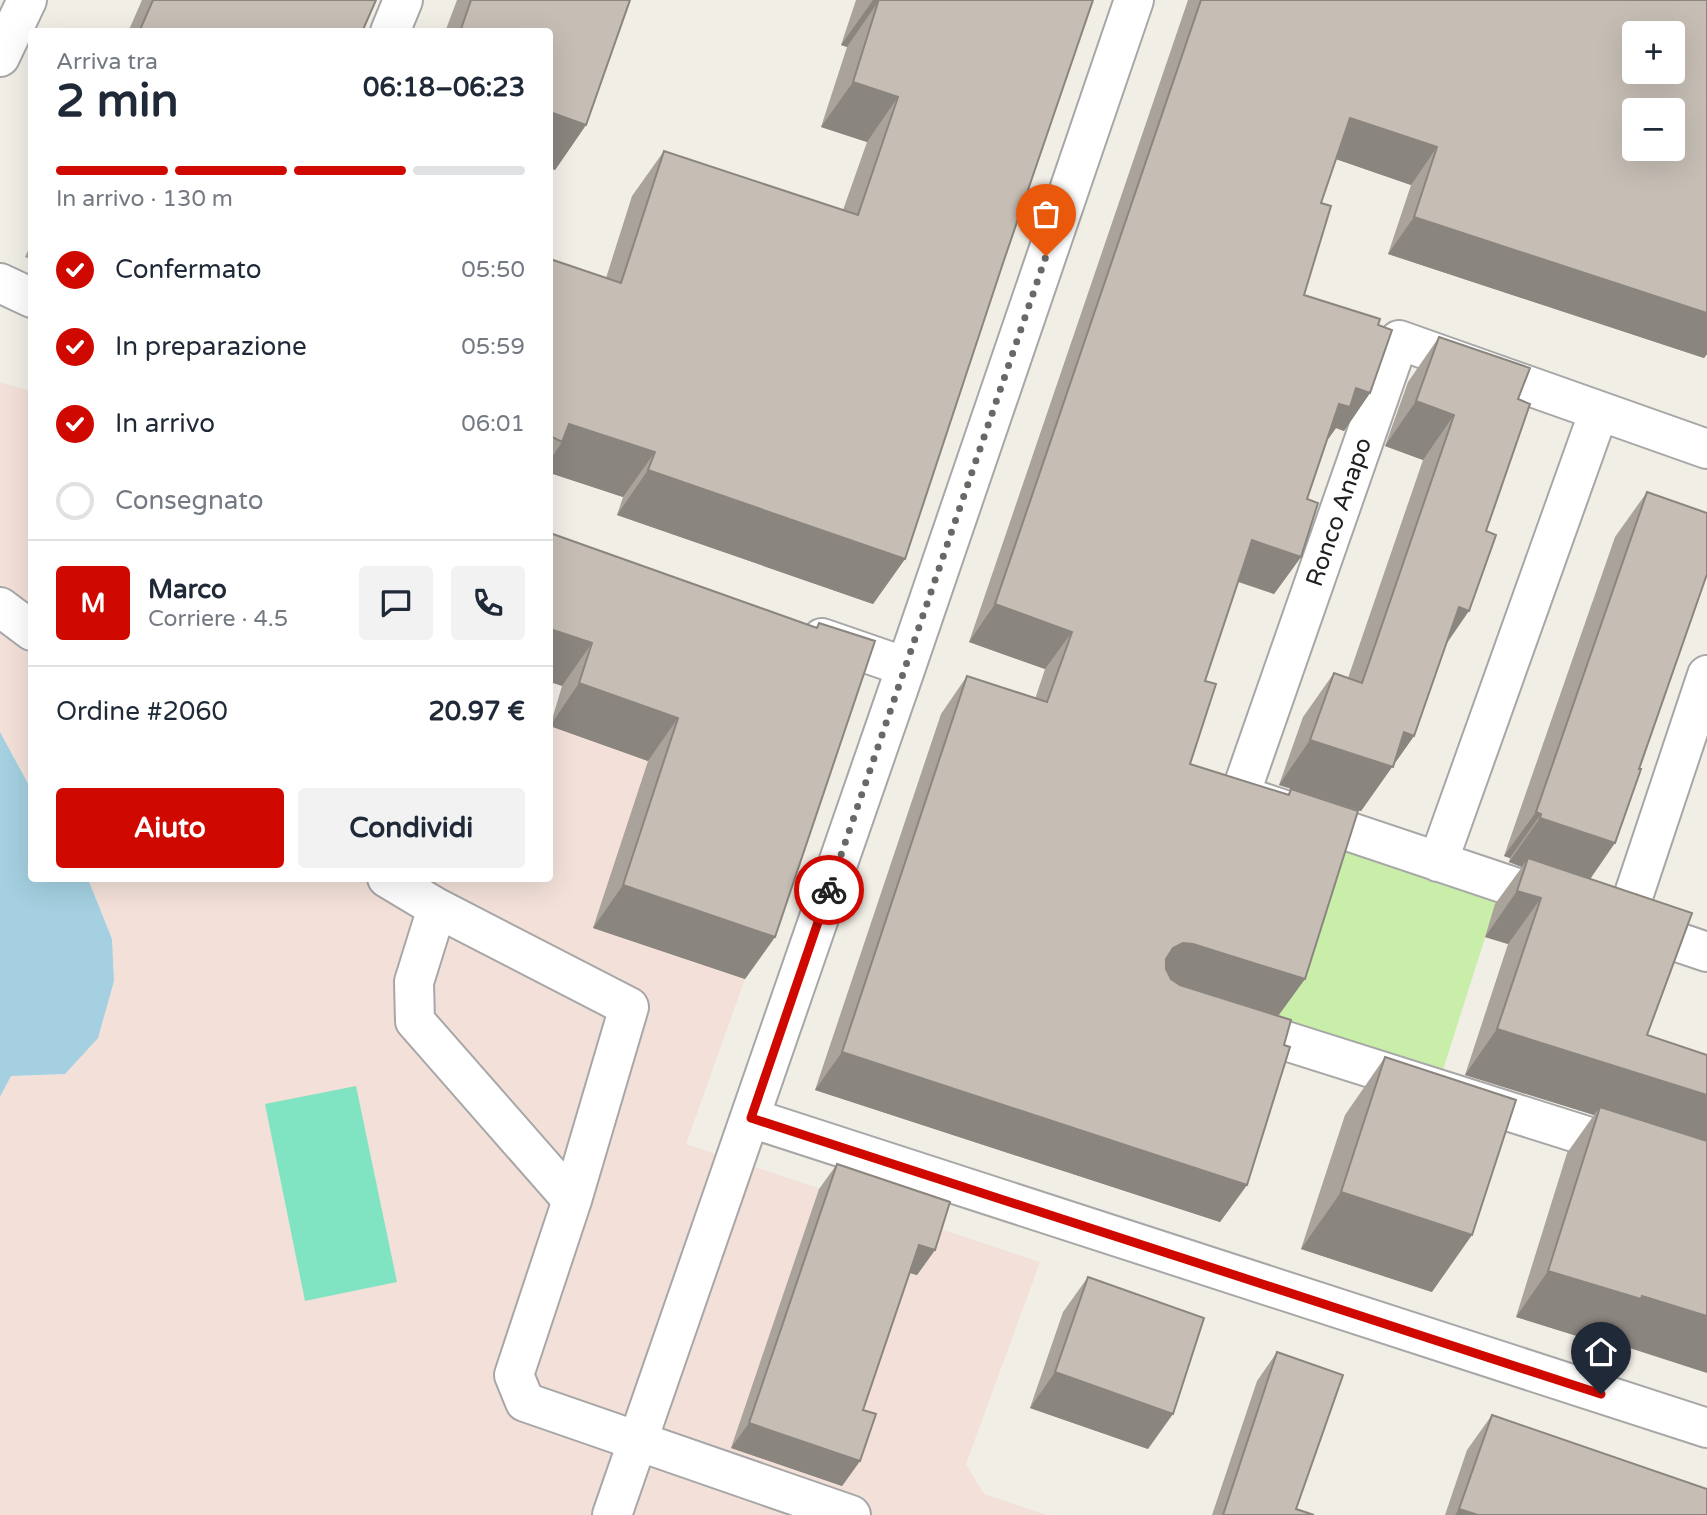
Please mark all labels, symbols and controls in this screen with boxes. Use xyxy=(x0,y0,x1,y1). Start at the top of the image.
map controls xyxy=(1622,21,1685,161)
button: + xyxy=(1622,21,1685,84)
text: Arriva tra xyxy=(56,48,158,76)
text: 06:18–06:23 xyxy=(363,72,525,103)
text: 2 min xyxy=(56,74,179,129)
button: − xyxy=(1622,98,1685,161)
pin xyxy=(1016,184,1076,256)
text: In arrivo · 130 m xyxy=(56,185,233,213)
icon: bag xyxy=(1027,195,1065,233)
icon: check xyxy=(56,251,94,289)
text: Confermato xyxy=(115,254,262,285)
text: 05:50 xyxy=(461,256,525,284)
icon: check xyxy=(56,328,94,366)
text: In preparazione xyxy=(115,331,307,362)
text: 05:59 xyxy=(461,333,525,361)
icon: check xyxy=(56,405,94,443)
text: In arrivo xyxy=(115,408,215,439)
text: 06:01 xyxy=(461,410,525,438)
street label: Ronco Anapo xyxy=(1300,434,1378,590)
text: Consegnato xyxy=(115,485,264,516)
button: chat xyxy=(359,566,433,640)
button: phone xyxy=(451,566,525,640)
text: Marco xyxy=(148,574,227,605)
text: M xyxy=(80,588,106,619)
text: Corriere · 4.5 xyxy=(148,605,288,633)
text: Ordine #2060 xyxy=(56,696,228,727)
text: 20.97 € xyxy=(428,696,525,727)
button: Aiuto xyxy=(56,788,284,868)
button: Condividi xyxy=(298,788,525,868)
courier xyxy=(794,855,864,925)
icon: bike xyxy=(810,871,848,909)
pin xyxy=(1571,1322,1631,1394)
icon: home xyxy=(1582,1333,1620,1371)

